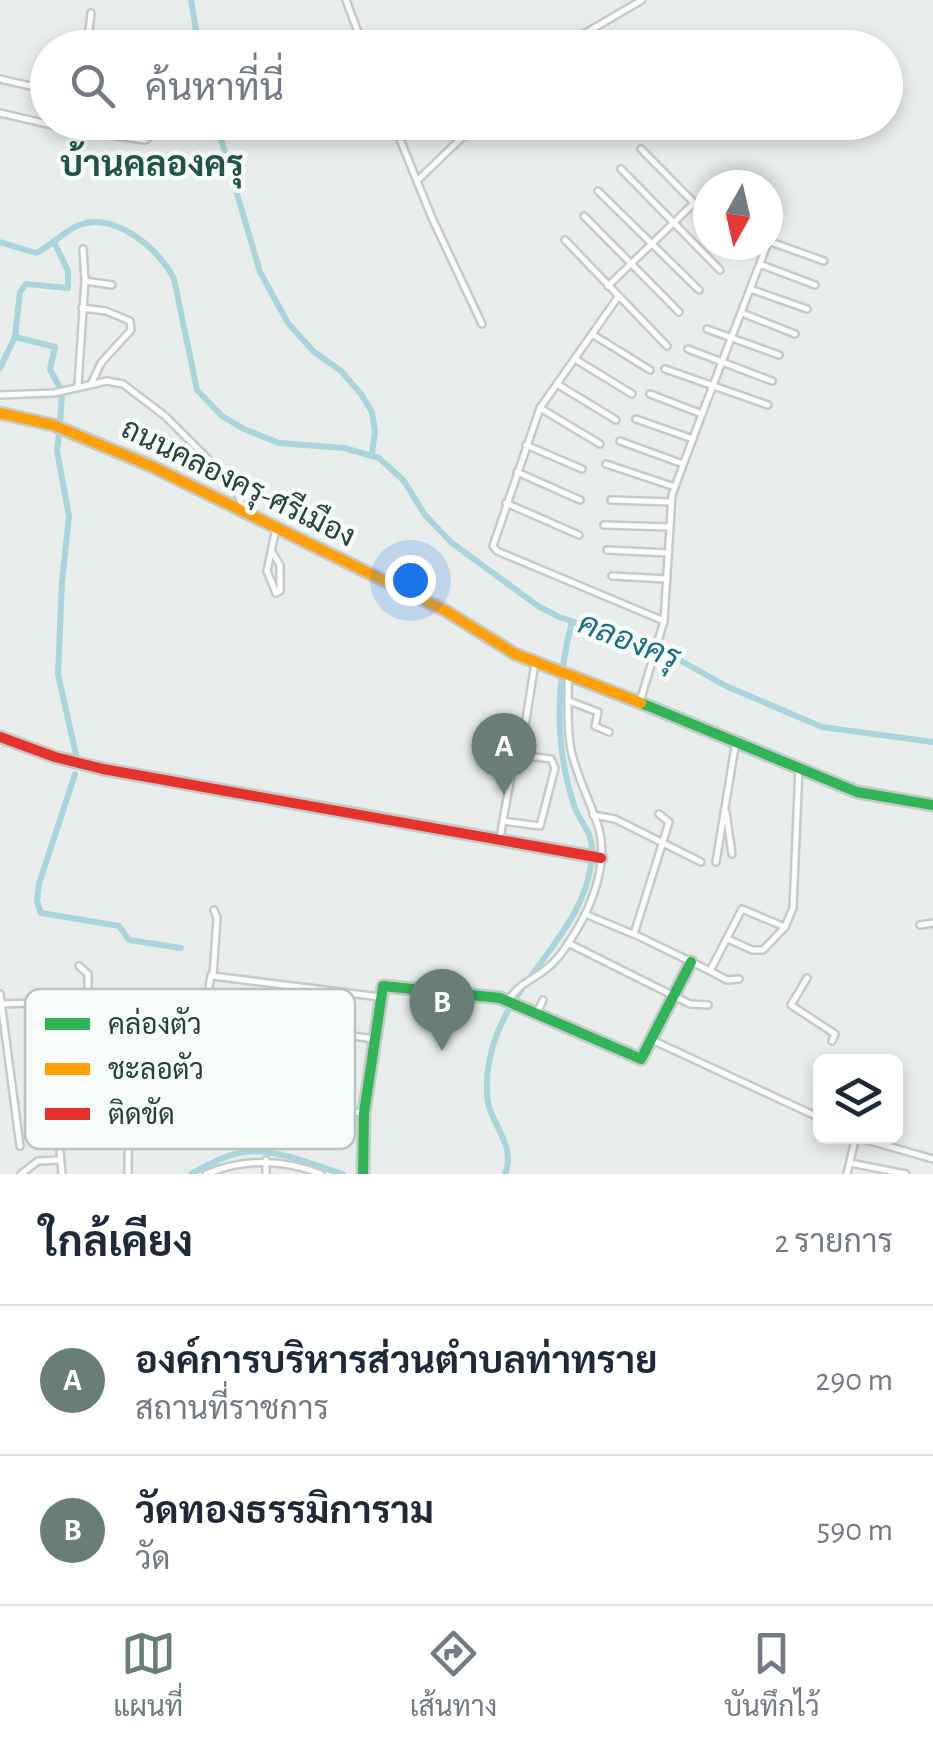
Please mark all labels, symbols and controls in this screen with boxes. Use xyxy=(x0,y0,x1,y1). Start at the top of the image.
search box xyxy=(30,30,903,140)
icon: search xyxy=(65,58,120,113)
text: ค้นหาที่นี่ xyxy=(145,70,284,108)
district label: บ้านคลองครุ xyxy=(60,141,244,189)
north arrow xyxy=(693,170,783,260)
street label: ถนนคลองครุ-ศรีเมือง xyxy=(114,409,362,557)
your location xyxy=(385,555,436,606)
water label: คลองครุ xyxy=(572,607,686,680)
pin: A xyxy=(472,712,536,795)
pin: B xyxy=(410,968,474,1051)
legend xyxy=(25,989,355,1149)
text: คล่องตัว xyxy=(108,1006,202,1040)
text: ชะลอตัว xyxy=(108,1051,204,1085)
map controls xyxy=(813,1054,903,1144)
button: layers xyxy=(813,1054,903,1144)
text: ติดขัด xyxy=(108,1096,175,1130)
text: ใกล้เคียง xyxy=(40,1222,193,1264)
text: 2 รายการ xyxy=(774,1226,893,1258)
text: องค์การบริหารส่วนตำบลท่าทราย xyxy=(135,1343,657,1381)
text: A xyxy=(63,1364,82,1396)
text: 290 m xyxy=(816,1364,893,1396)
text: สถานที่ราชการ xyxy=(135,1393,329,1425)
text: วัดทองธรรมิการาม xyxy=(135,1493,434,1531)
text: B xyxy=(63,1514,82,1546)
text: 590 m xyxy=(817,1514,893,1546)
text: วัด xyxy=(135,1543,170,1575)
tab: แผนที่ xyxy=(113,1626,183,1725)
tab: เส้นทาง xyxy=(410,1626,497,1725)
tab: บันทึกไว้ xyxy=(724,1626,820,1725)

